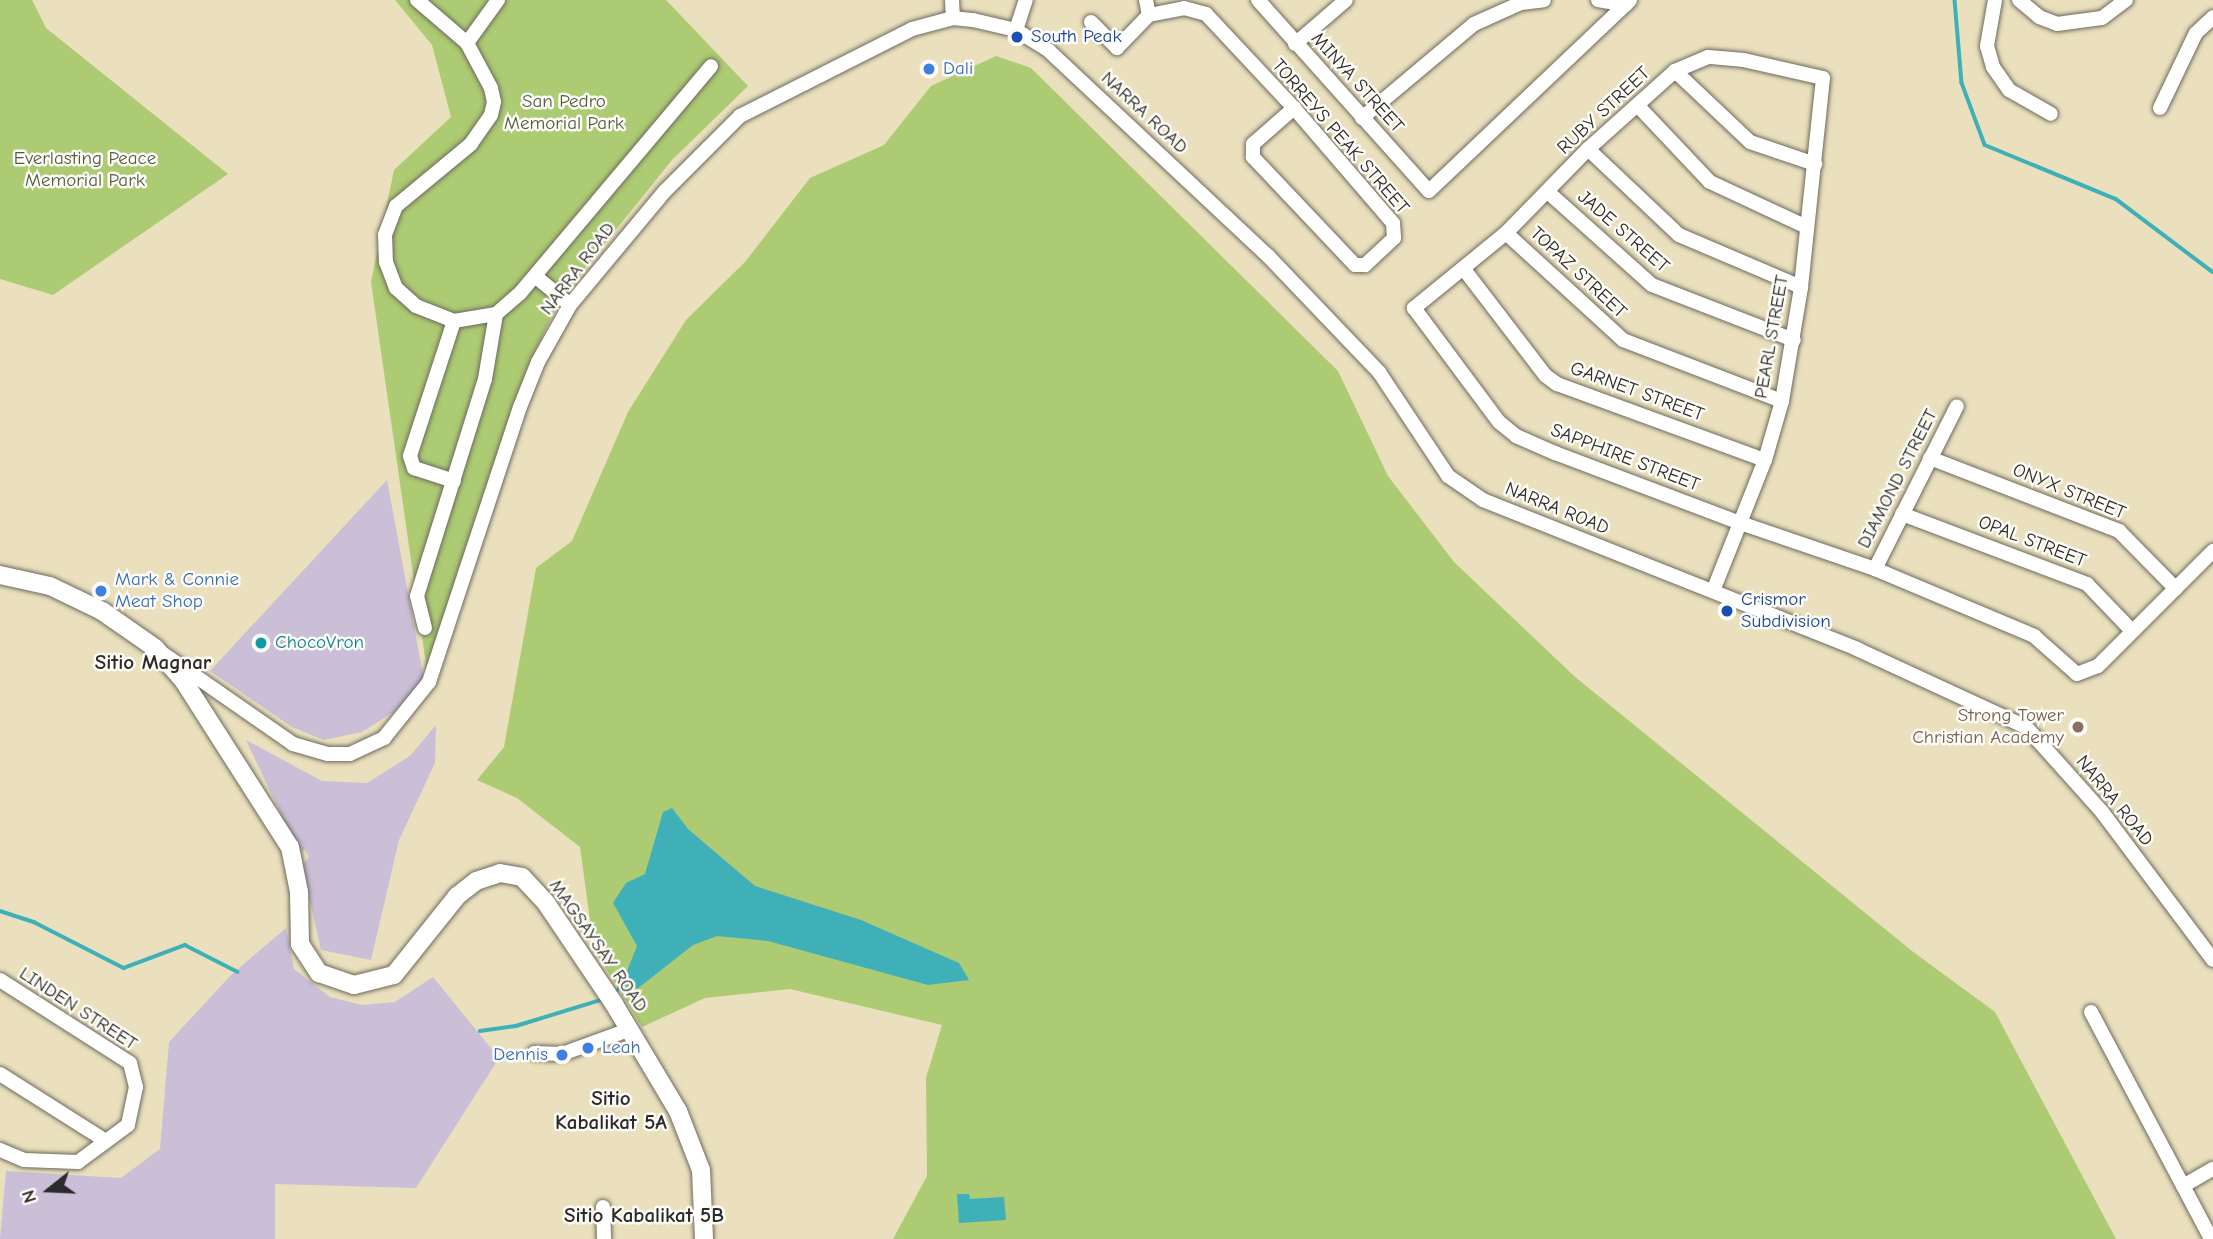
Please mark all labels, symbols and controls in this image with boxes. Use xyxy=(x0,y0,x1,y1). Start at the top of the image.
place label: South Peak xyxy=(1031,26,1122,48)
street label: MINYA STREET xyxy=(1306,28,1408,138)
marker: South Peak xyxy=(1009,29,1025,45)
street label: TORREYS PEAK STREET xyxy=(1266,55,1414,219)
place label: Dali xyxy=(943,58,973,80)
marker: Dali xyxy=(921,61,937,77)
street label: RUBY STREET xyxy=(1553,62,1655,160)
street label: NARRA ROAD xyxy=(1096,67,1192,159)
park label: San Pedro Memorial Park xyxy=(504,91,624,135)
park label: Everlasting Peace Memorial Park xyxy=(14,148,156,192)
street label: JADE STREET xyxy=(1572,186,1674,278)
street label: NARRA ROAD xyxy=(536,218,620,320)
street label: TOPAZ STREET xyxy=(1525,222,1631,324)
street label: PEARL STREET xyxy=(1750,274,1794,400)
street label: GARNET STREET xyxy=(1567,357,1707,427)
street label: DIAMOND STREET xyxy=(1853,406,1943,552)
street label: SAPPHIRE STREET xyxy=(1547,419,1703,497)
street label: ONYX STREET xyxy=(2009,459,2129,525)
street label: NARRA ROAD xyxy=(1502,478,1612,540)
street label: OPAL STREET xyxy=(1975,511,2089,573)
place label: Mark & Connie Meat Shop xyxy=(115,569,239,613)
marker: Mark & Connie Meat Shop xyxy=(93,583,109,599)
place label: Crismor Subdivision xyxy=(1741,589,1831,633)
marker: Crismor Subdivision xyxy=(1719,603,1735,619)
place label: ChocoVron xyxy=(275,632,364,654)
marker: ChocoVron xyxy=(253,635,269,651)
district label: Sitio Magnar xyxy=(95,649,211,675)
place label: Strong Tower Christian Academy xyxy=(1912,705,2064,749)
marker: Strong Tower Christian Academy xyxy=(2070,719,2086,735)
street label: NARRA ROAD xyxy=(2071,751,2157,851)
street label: MAGSAYSAY ROAD xyxy=(544,875,652,1017)
street label: LINDEN STREET xyxy=(15,962,141,1056)
place label: Leah xyxy=(602,1037,641,1059)
marker: Leah xyxy=(580,1040,596,1056)
place label: Dennis xyxy=(493,1044,548,1066)
marker: Dennis xyxy=(554,1047,570,1063)
district label: Sitio Kabalikat 5A xyxy=(555,1085,667,1135)
north arrow xyxy=(14,1155,84,1225)
text: N xyxy=(17,1187,41,1206)
district label: Sitio Kabalikat 5B xyxy=(564,1202,724,1228)

